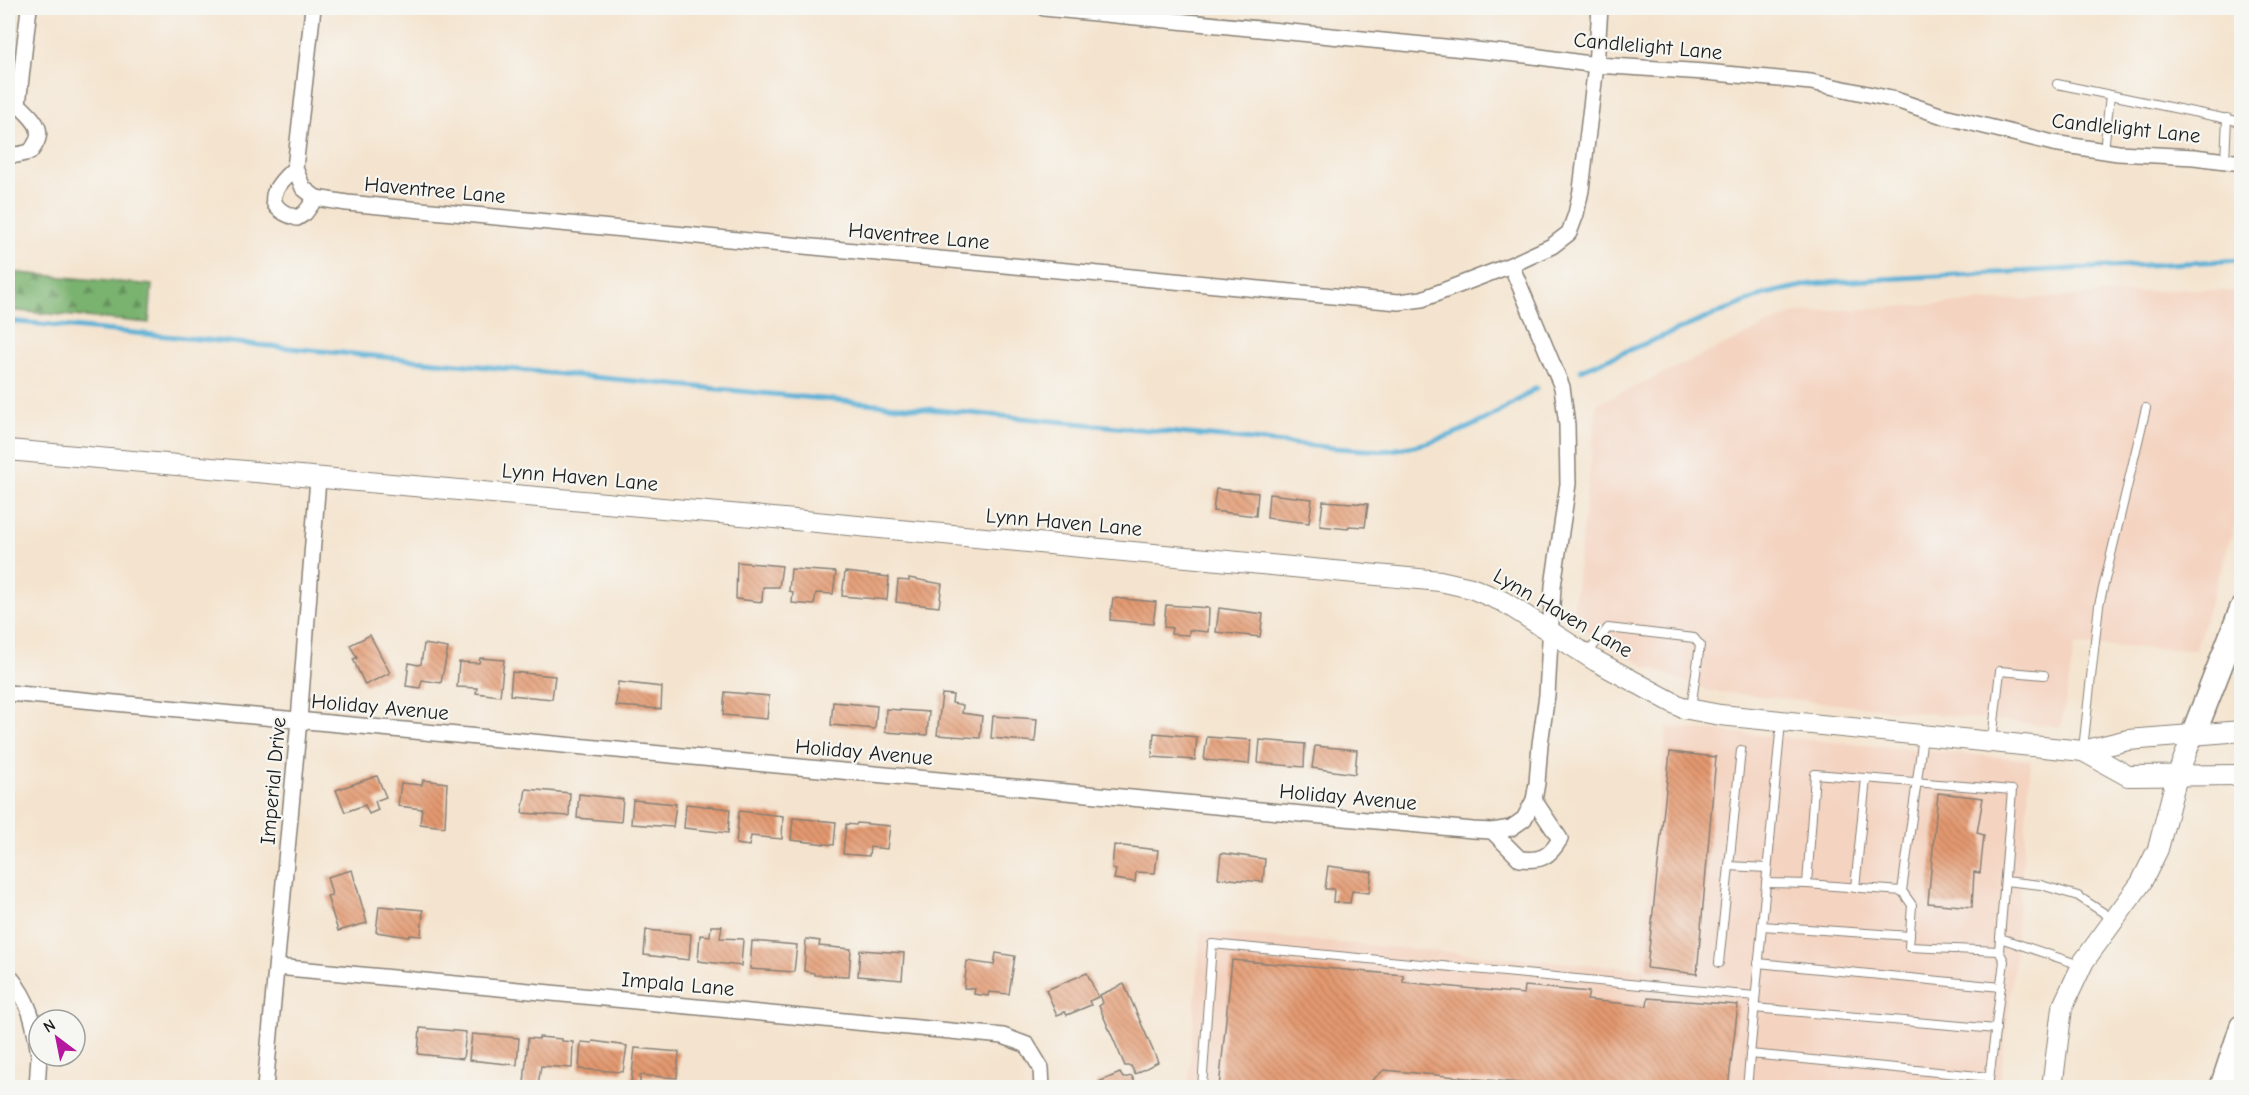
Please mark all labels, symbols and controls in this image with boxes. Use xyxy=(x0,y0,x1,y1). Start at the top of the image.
street label: Candlelight Lane xyxy=(1572,28,1724,64)
street label: Candlelight Lane xyxy=(2050,108,2202,148)
street label: Haventree Lane xyxy=(363,172,507,208)
street label: Haventree Lane xyxy=(847,218,991,254)
street label: Lynn Haven Lane xyxy=(501,458,659,496)
street label: Lynn Haven Lane xyxy=(985,503,1143,541)
street label: Lynn Haven Lane xyxy=(1489,563,1637,663)
street label: Holiday Avenue xyxy=(310,689,450,725)
street label: Imperial Drive xyxy=(255,716,291,846)
street label: Holiday Avenue xyxy=(794,734,934,770)
street label: Holiday Avenue xyxy=(1278,779,1418,815)
street label: Impala Lane xyxy=(621,967,735,1001)
north arrow xyxy=(27,1008,87,1068)
text: N xyxy=(40,1016,59,1037)

